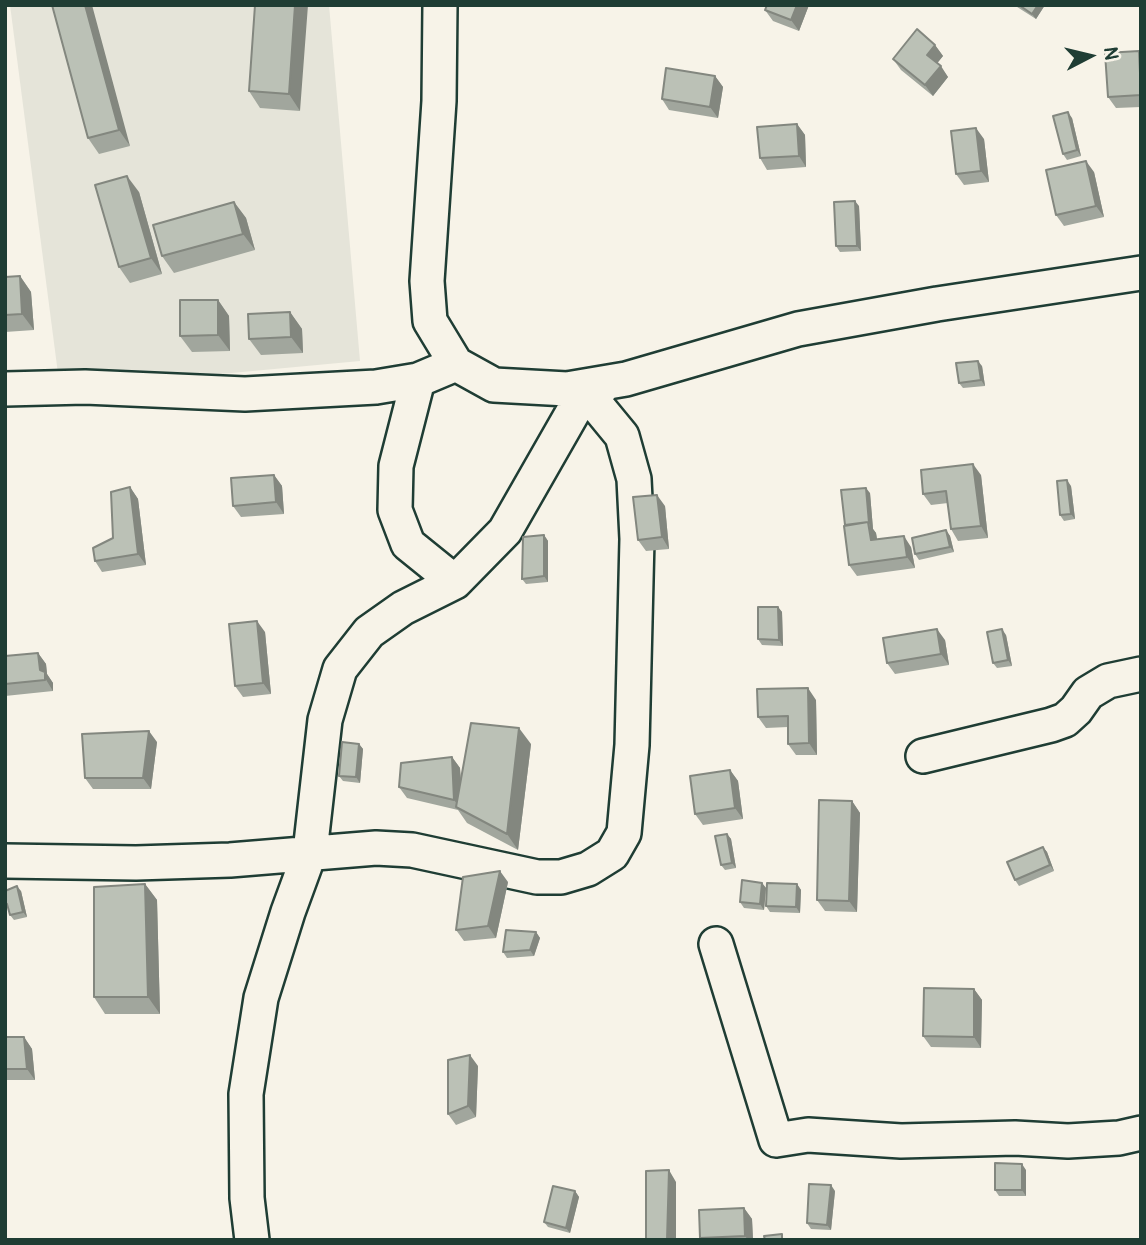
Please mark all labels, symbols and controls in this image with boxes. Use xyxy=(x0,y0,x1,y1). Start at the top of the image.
north arrow xyxy=(1055,21,1125,91)
text: N xyxy=(1098,46,1124,61)

